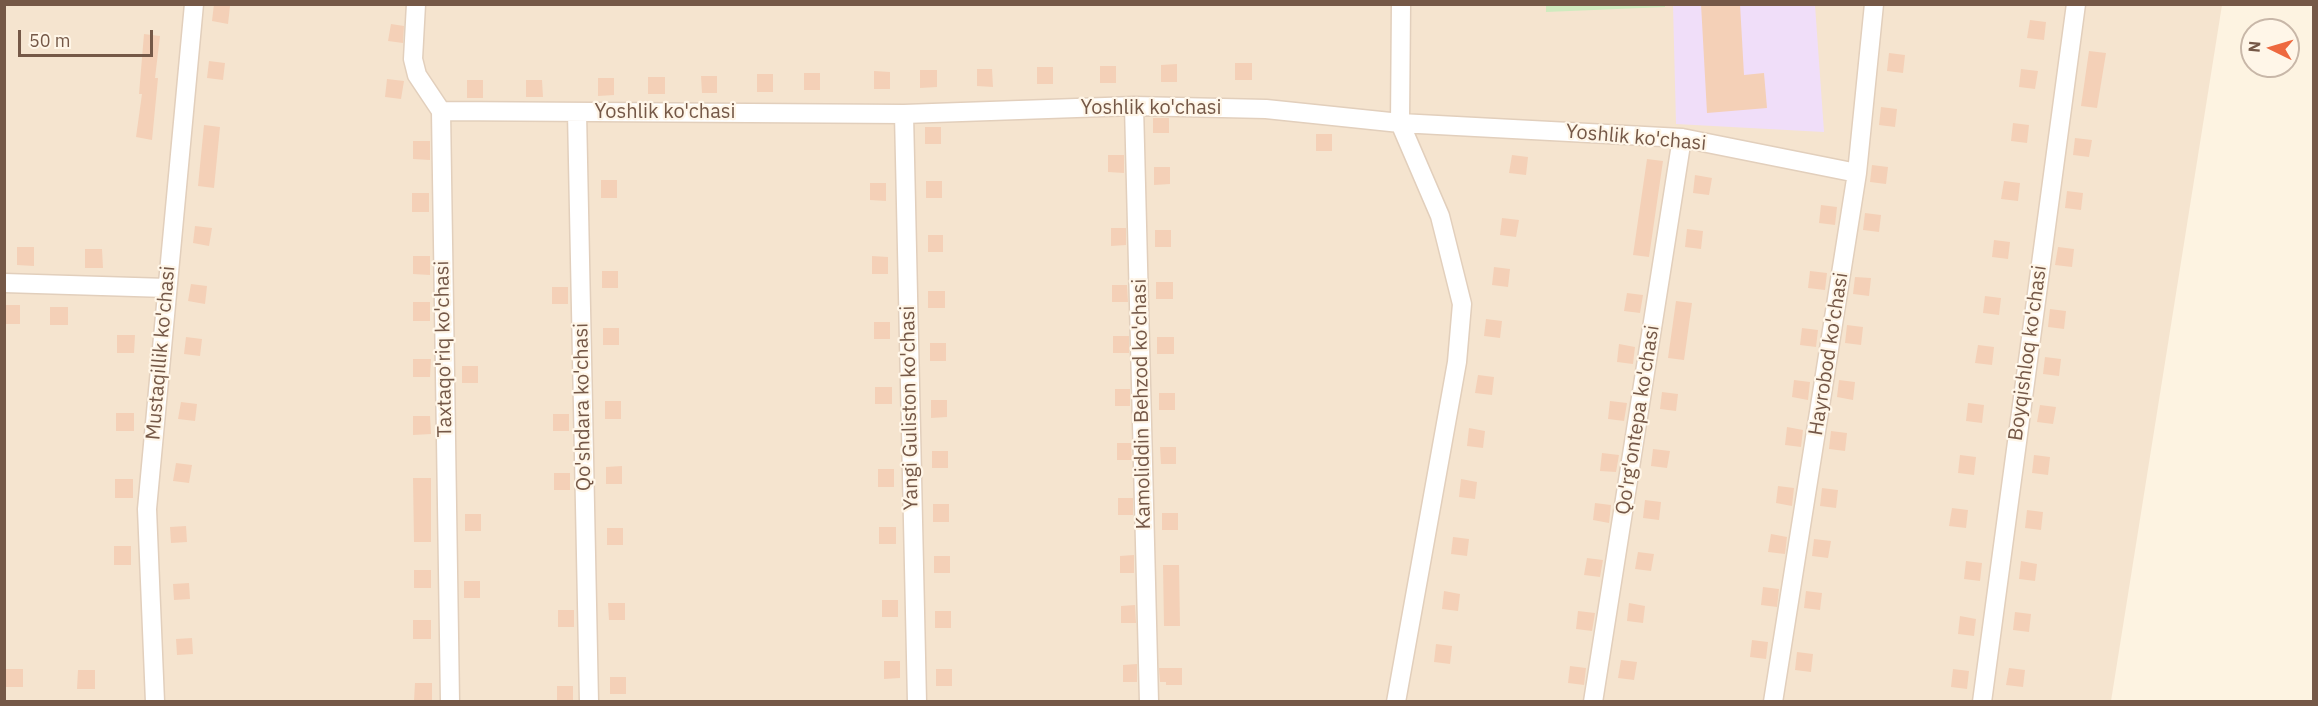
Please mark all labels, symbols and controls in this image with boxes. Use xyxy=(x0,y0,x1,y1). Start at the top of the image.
scale bar xyxy=(21,18,156,56)
north arrow xyxy=(2240,18,2300,78)
text: 50 m xyxy=(29,29,71,52)
text: N xyxy=(2244,40,2265,53)
street label: Yoshlik ko'chasi xyxy=(1080,96,1222,120)
street label: Yoshlik ko'chasi xyxy=(594,100,736,124)
street label: Yoshlik ko'chasi xyxy=(1565,120,1707,156)
street label: Taxtaqo'riq ko'chasi xyxy=(430,260,458,438)
street label: Boyqishloq ko'chasi xyxy=(2004,264,2052,442)
street label: Mustaqillik ko'chasi xyxy=(141,265,181,441)
street label: Hayrobod ko'chasi xyxy=(1804,271,1854,437)
street label: Kamoliddin Behzod ko'chasi xyxy=(1128,278,1156,530)
street label: Yangi Guliston ko'chasi xyxy=(896,305,924,511)
street label: Qo'shdara ko'chasi xyxy=(570,323,596,491)
street label: Qo'rg'ontepa ko'chasi xyxy=(1611,324,1665,516)

